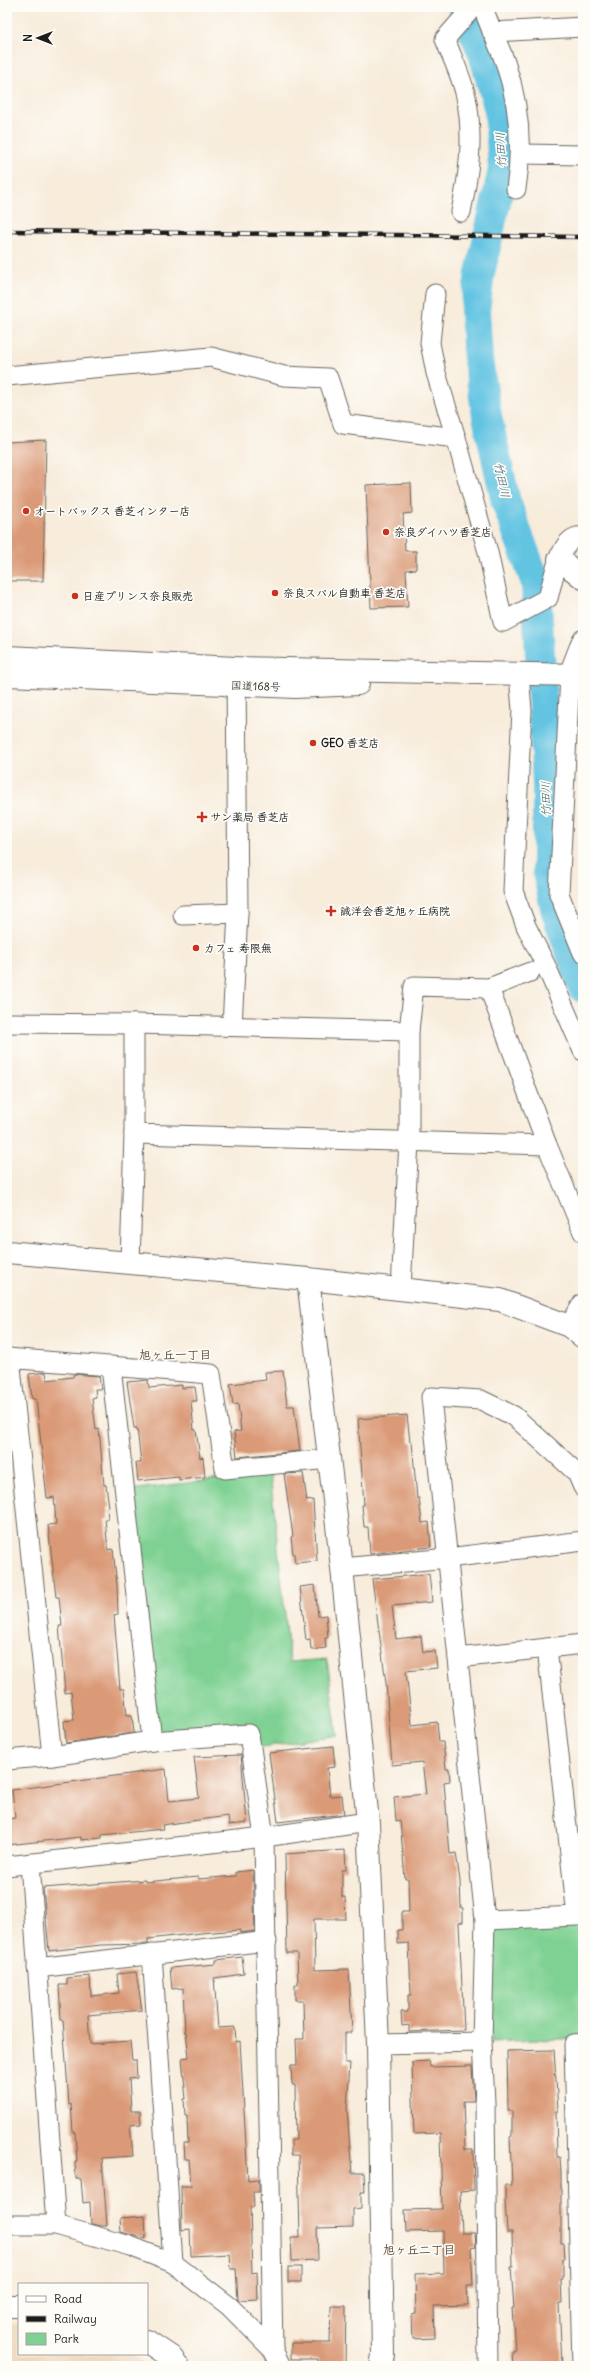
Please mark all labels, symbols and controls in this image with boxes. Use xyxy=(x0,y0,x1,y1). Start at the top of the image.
north arrow xyxy=(18,18,58,58)
text: N xyxy=(21,34,35,42)
water label: 竹田川 xyxy=(492,132,509,168)
water label: 竹田川 xyxy=(491,461,514,499)
place label: オートバックス 香芝インター店 xyxy=(34,504,191,518)
marker: オートバックス 香芝インター店 xyxy=(21,506,31,516)
place label: 奈良ダイハツ香芝店 xyxy=(394,525,492,539)
marker: 奈良ダイハツ香芝店 xyxy=(381,527,391,537)
place label: 奈良スバル自動車 香芝店 xyxy=(283,586,407,600)
marker: 奈良スバル自動車 香芝店 xyxy=(270,588,280,598)
place label: 日産プリンス奈良販売 xyxy=(83,589,193,603)
marker: 日産プリンス奈良販売 xyxy=(70,591,80,601)
street label: 国道168号 xyxy=(231,678,281,694)
place label: GEO 香芝店 xyxy=(321,736,379,750)
marker: GEO 香芝店 xyxy=(308,738,318,748)
water label: 竹田川 xyxy=(538,781,553,817)
place label: サン薬局 香芝店 xyxy=(210,810,290,824)
marker: サン薬局 香芝店 xyxy=(197,812,207,822)
place label: 誠洋会香芝旭ヶ丘病院 xyxy=(340,904,450,918)
marker: 誠洋会香芝旭ヶ丘病院 xyxy=(325,905,337,917)
place label: カフェ 寿限無 xyxy=(204,941,272,955)
marker: カフェ 寿限無 xyxy=(191,943,201,953)
district label: 旭ヶ丘一丁目 xyxy=(139,1347,211,1362)
district label: 旭ヶ丘二丁目 xyxy=(383,2242,455,2257)
legend xyxy=(18,2283,148,2355)
text: Road xyxy=(54,2291,82,2306)
text: Railway xyxy=(54,2311,97,2326)
text: Park xyxy=(54,2331,79,2346)

